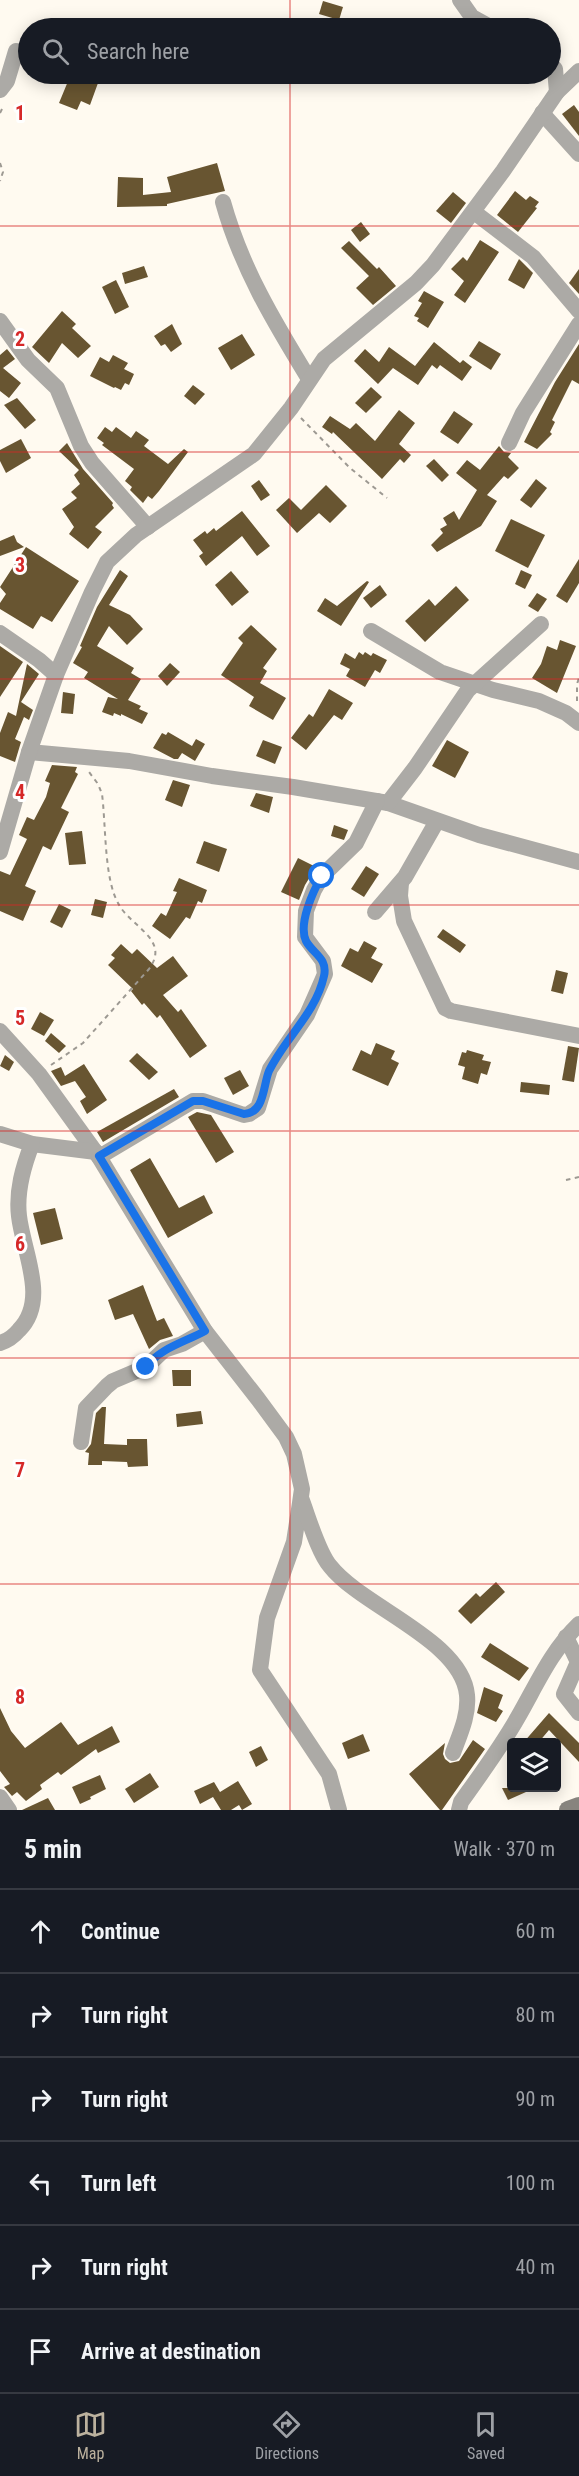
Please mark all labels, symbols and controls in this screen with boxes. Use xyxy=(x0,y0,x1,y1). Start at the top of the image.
search box xyxy=(18,18,561,84)
icon: search xyxy=(39,35,72,68)
text: Search here xyxy=(87,39,189,64)
text: 1 xyxy=(15,101,25,125)
text: 2 xyxy=(15,327,25,351)
text: 3 xyxy=(15,553,25,577)
text: 4 xyxy=(15,780,25,804)
route start xyxy=(308,862,334,888)
text: 5 xyxy=(15,1006,25,1030)
text: 6 xyxy=(15,1232,25,1256)
route end xyxy=(132,1353,158,1379)
text: 7 xyxy=(15,1458,25,1482)
text: 8 xyxy=(15,1685,25,1709)
map controls xyxy=(507,1738,561,1792)
button: layers xyxy=(507,1738,561,1792)
text: 5 min xyxy=(24,1834,82,1864)
text: Walk · 370 m xyxy=(454,1837,555,1861)
icon: ahead xyxy=(24,1915,57,1948)
text: Continue xyxy=(81,1919,160,1944)
text: 60 m xyxy=(516,1919,555,1943)
icon: right xyxy=(24,1999,57,2032)
text: Turn right xyxy=(81,2003,168,2028)
text: 80 m xyxy=(516,2003,555,2027)
icon: right xyxy=(24,2083,57,2116)
text: Turn right xyxy=(81,2087,168,2112)
text: 90 m xyxy=(516,2087,555,2111)
icon: left xyxy=(24,2167,57,2200)
text: Turn left xyxy=(81,2171,156,2196)
text: 100 m xyxy=(506,2171,555,2195)
icon: right xyxy=(24,2251,57,2284)
text: Turn right xyxy=(81,2255,168,2280)
text: 40 m xyxy=(516,2255,555,2279)
icon: arrive xyxy=(24,2335,57,2368)
text: Arrive at destination xyxy=(81,2339,261,2364)
tab: Map xyxy=(74,2408,107,2463)
tab: Directions xyxy=(255,2408,319,2463)
tab: Saved xyxy=(467,2408,505,2463)

